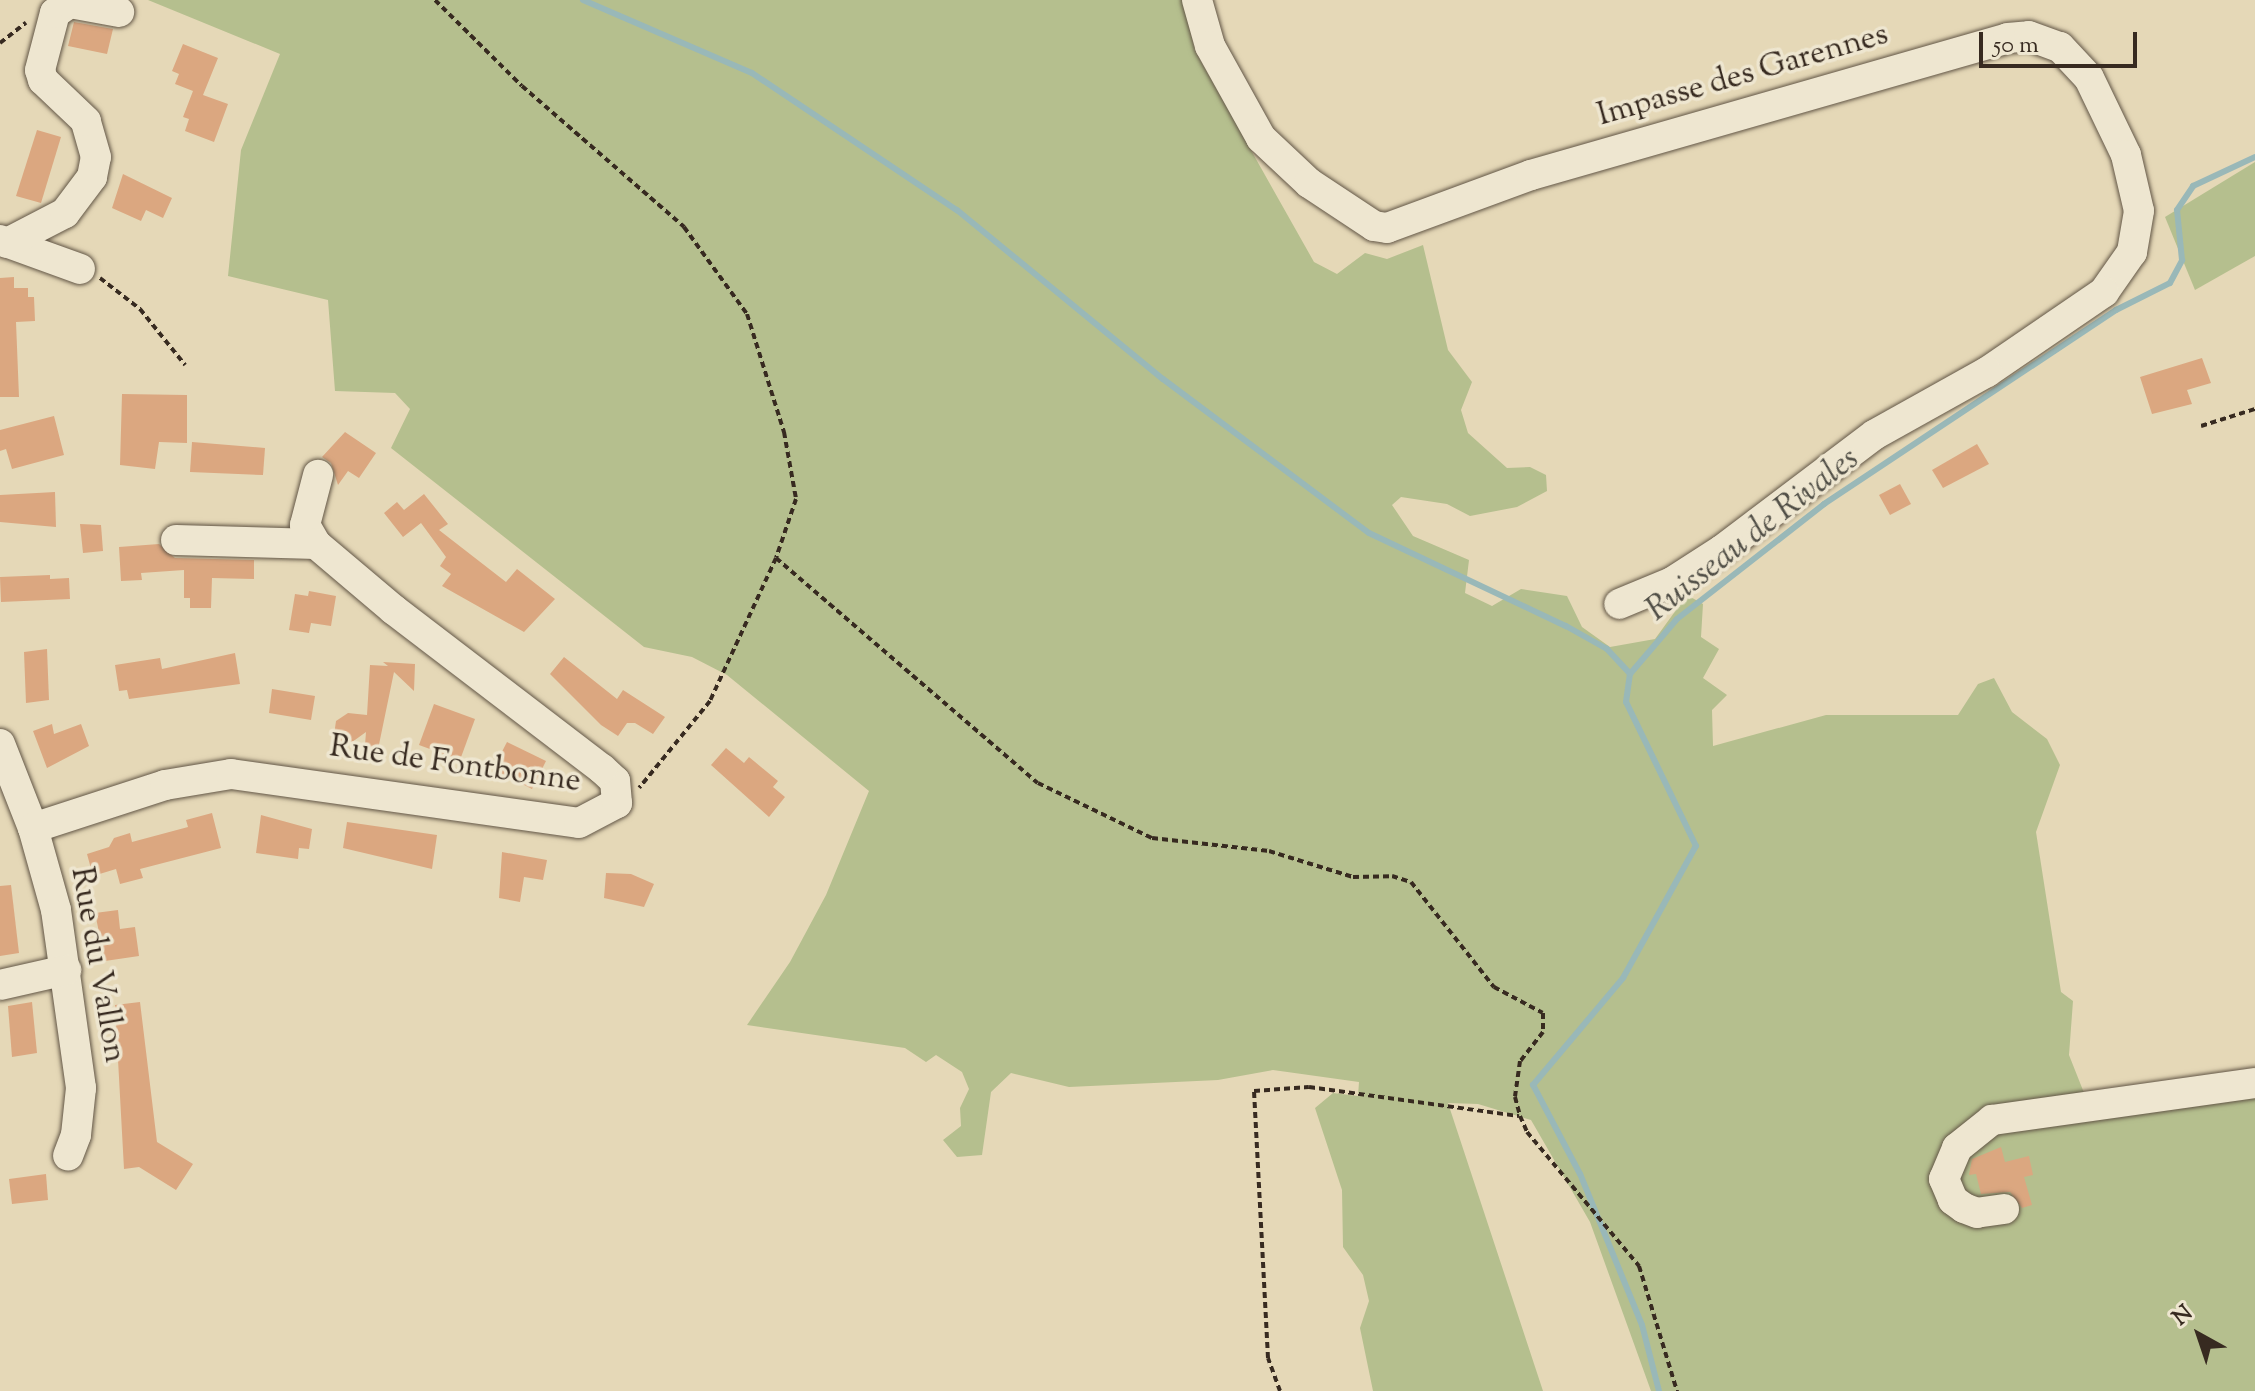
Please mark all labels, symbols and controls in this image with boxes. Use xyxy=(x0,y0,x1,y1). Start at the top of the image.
street label: Impasse des Garennes xyxy=(1593,16,1893,136)
scale bar xyxy=(1983,16,2141,66)
text: 50 m xyxy=(1993,29,2039,63)
water label: Ruisseau de Rivales xyxy=(1638,439,1868,631)
street label: Rue de Fontbonne xyxy=(327,728,583,802)
street label: Rue du Vallon xyxy=(61,864,133,1066)
north arrow xyxy=(2159,1295,2239,1375)
text: N xyxy=(2167,1299,2201,1335)

